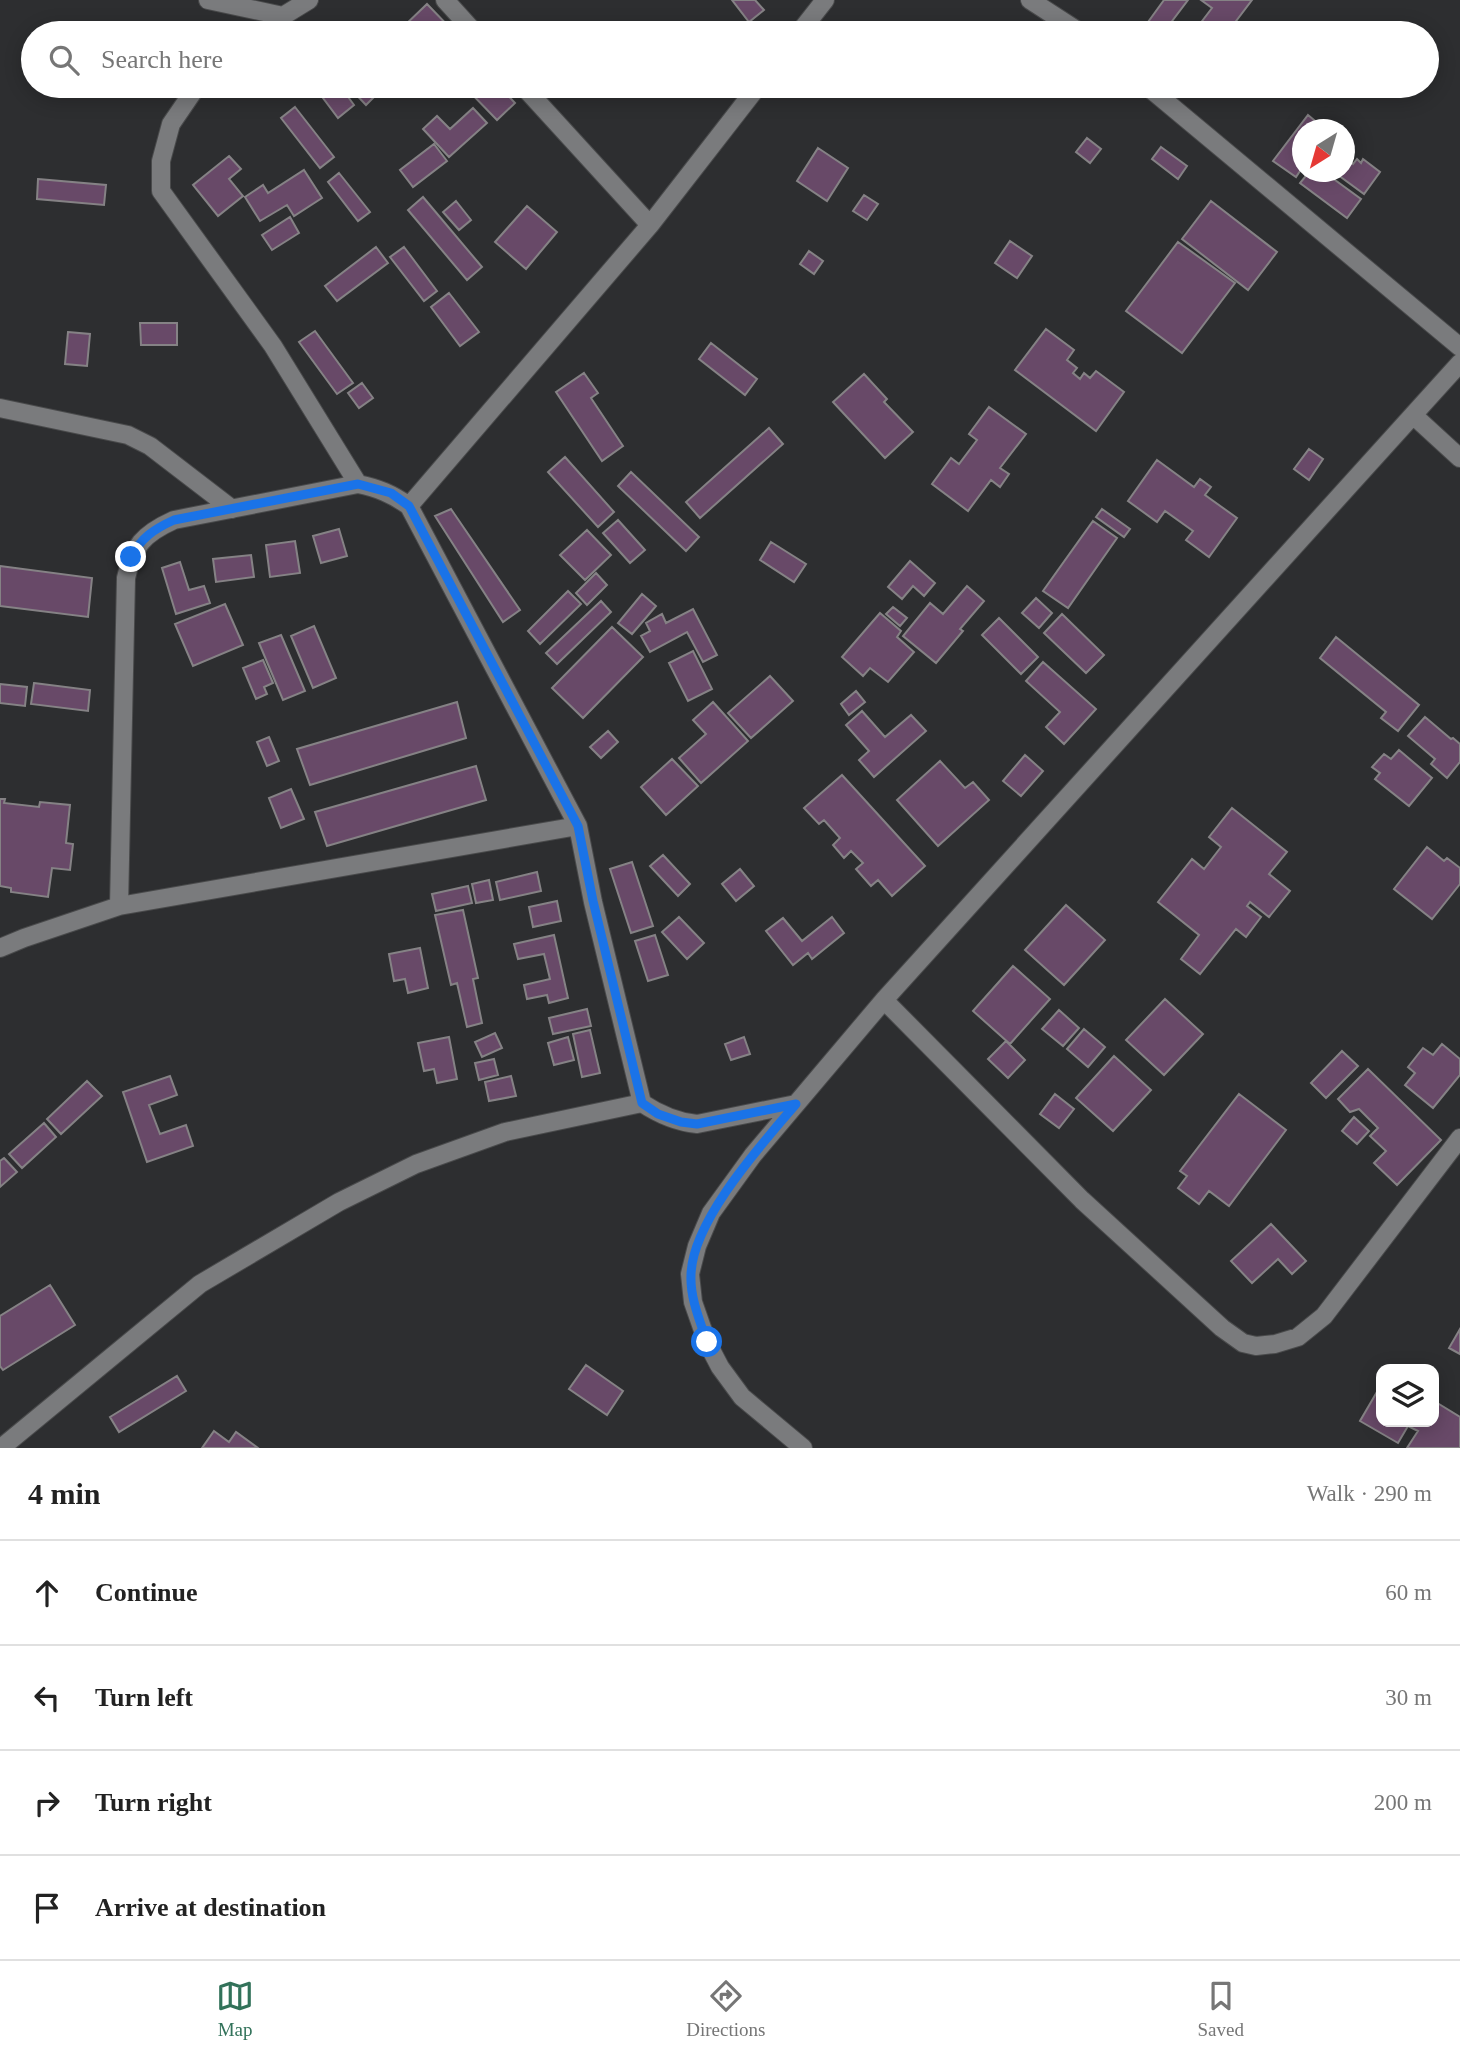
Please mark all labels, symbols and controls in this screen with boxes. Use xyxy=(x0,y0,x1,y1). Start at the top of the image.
search box xyxy=(21,21,1439,98)
icon: search xyxy=(45,41,83,79)
text: Search here xyxy=(101,45,223,74)
north arrow xyxy=(1292,119,1355,182)
route end xyxy=(115,541,146,572)
route start xyxy=(691,1326,722,1357)
map controls xyxy=(1376,1364,1439,1427)
button: layers xyxy=(1376,1364,1439,1427)
text: 4 min xyxy=(28,1477,101,1510)
text: Walk · 290 m xyxy=(1307,1481,1432,1506)
icon: ahead xyxy=(28,1574,66,1612)
text: Continue xyxy=(95,1578,198,1607)
text: 60 m xyxy=(1385,1580,1432,1605)
icon: left xyxy=(28,1679,66,1717)
text: Turn left xyxy=(95,1683,193,1712)
text: 30 m xyxy=(1385,1685,1432,1710)
icon: right xyxy=(28,1784,66,1822)
text: Turn right xyxy=(95,1788,212,1817)
text: 200 m xyxy=(1374,1790,1432,1815)
icon: arrive xyxy=(28,1889,66,1927)
text: Arrive at destination xyxy=(95,1893,326,1922)
tab: Map xyxy=(216,1977,254,2041)
tab: Directions xyxy=(686,1977,765,2041)
tab: Saved xyxy=(1197,1977,1244,2041)

